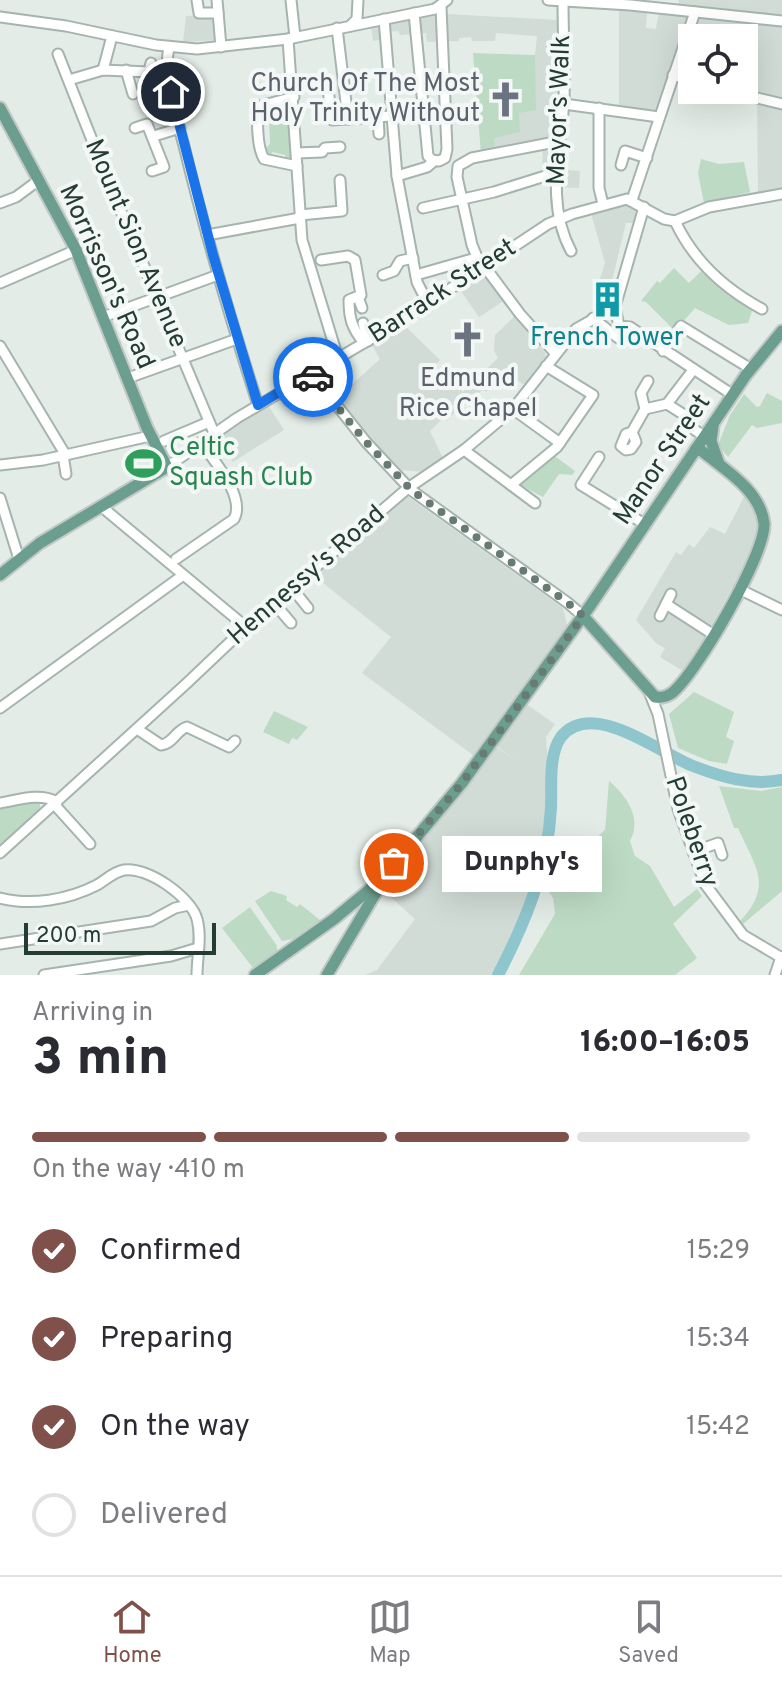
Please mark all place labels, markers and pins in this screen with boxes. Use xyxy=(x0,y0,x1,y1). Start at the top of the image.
pin xyxy=(137,58,205,126)
place label: Church Of The Most Holy Trinity Without xyxy=(250,68,480,131)
church icon: Church Of The Most Holy Trinity Without xyxy=(487,80,525,118)
building icon: French Tower xyxy=(588,280,626,318)
church icon: Edmund Rice Chapel xyxy=(449,321,487,359)
place label: French Tower xyxy=(530,322,684,355)
place label: Edmund Rice Chapel xyxy=(399,363,537,426)
place label: Celtic Squash Club xyxy=(169,432,313,495)
sports icon: Celtic Squash Club xyxy=(124,444,162,482)
pin xyxy=(360,829,428,897)
callout: Dunphy's xyxy=(442,835,602,891)

